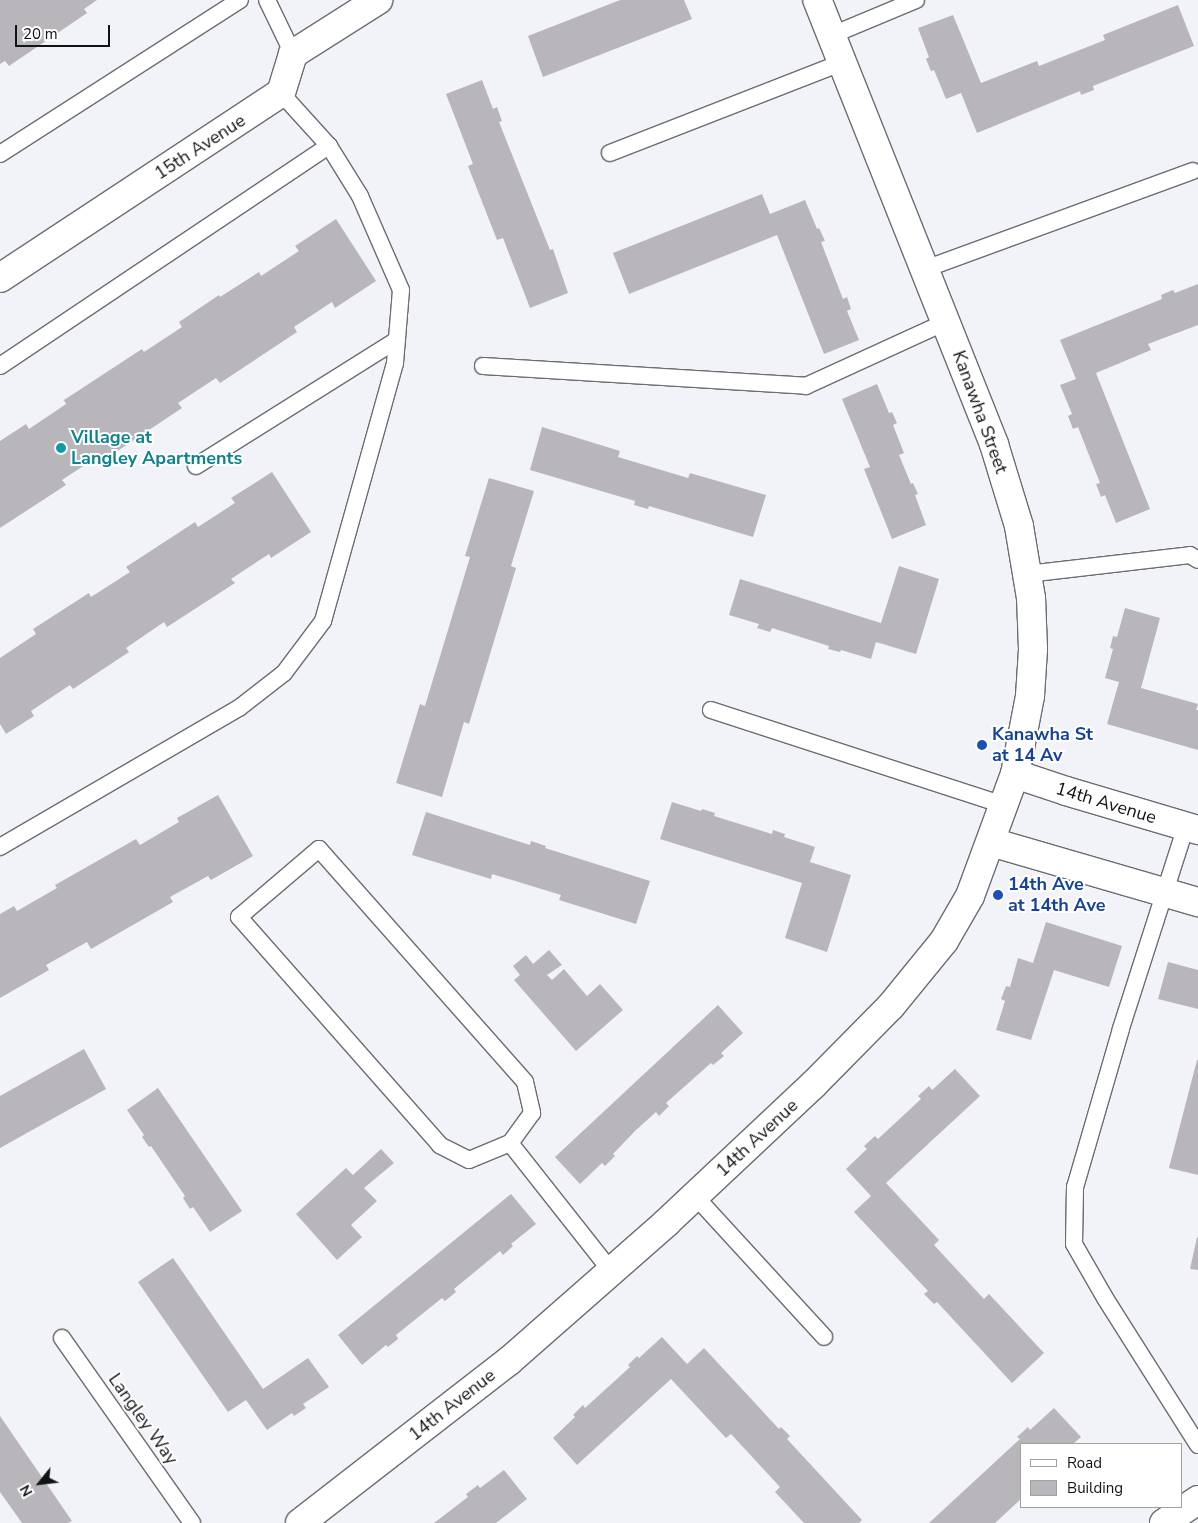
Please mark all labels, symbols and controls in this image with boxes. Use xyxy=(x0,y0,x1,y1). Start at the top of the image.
scale bar xyxy=(18,15,112,47)
text: 20 m xyxy=(23,24,58,44)
street label: 15th Avenue xyxy=(151,110,249,184)
street label: Kanawha Street xyxy=(948,348,1012,476)
place label: Village at Langley Apartments xyxy=(71,427,242,469)
marker: Village at Langley Apartments xyxy=(55,442,67,454)
place label: Kanawha St at 14 Av xyxy=(992,724,1093,766)
marker: Kanawha St at 14 Av xyxy=(976,739,988,751)
street label: 14th Avenue xyxy=(1053,777,1159,829)
place label: 14th Ave at 14th Ave xyxy=(1008,874,1105,916)
marker: 14th Ave at 14th Ave xyxy=(992,889,1004,901)
street label: 14th Avenue xyxy=(712,1095,802,1181)
street label: 14th Avenue xyxy=(404,1364,500,1446)
street label: Langley Way xyxy=(104,1369,182,1469)
legend xyxy=(1020,1443,1183,1508)
text: Road xyxy=(1067,1453,1102,1473)
north arrow xyxy=(15,1458,65,1508)
text: Building xyxy=(1067,1478,1123,1498)
text: N xyxy=(16,1481,37,1500)

